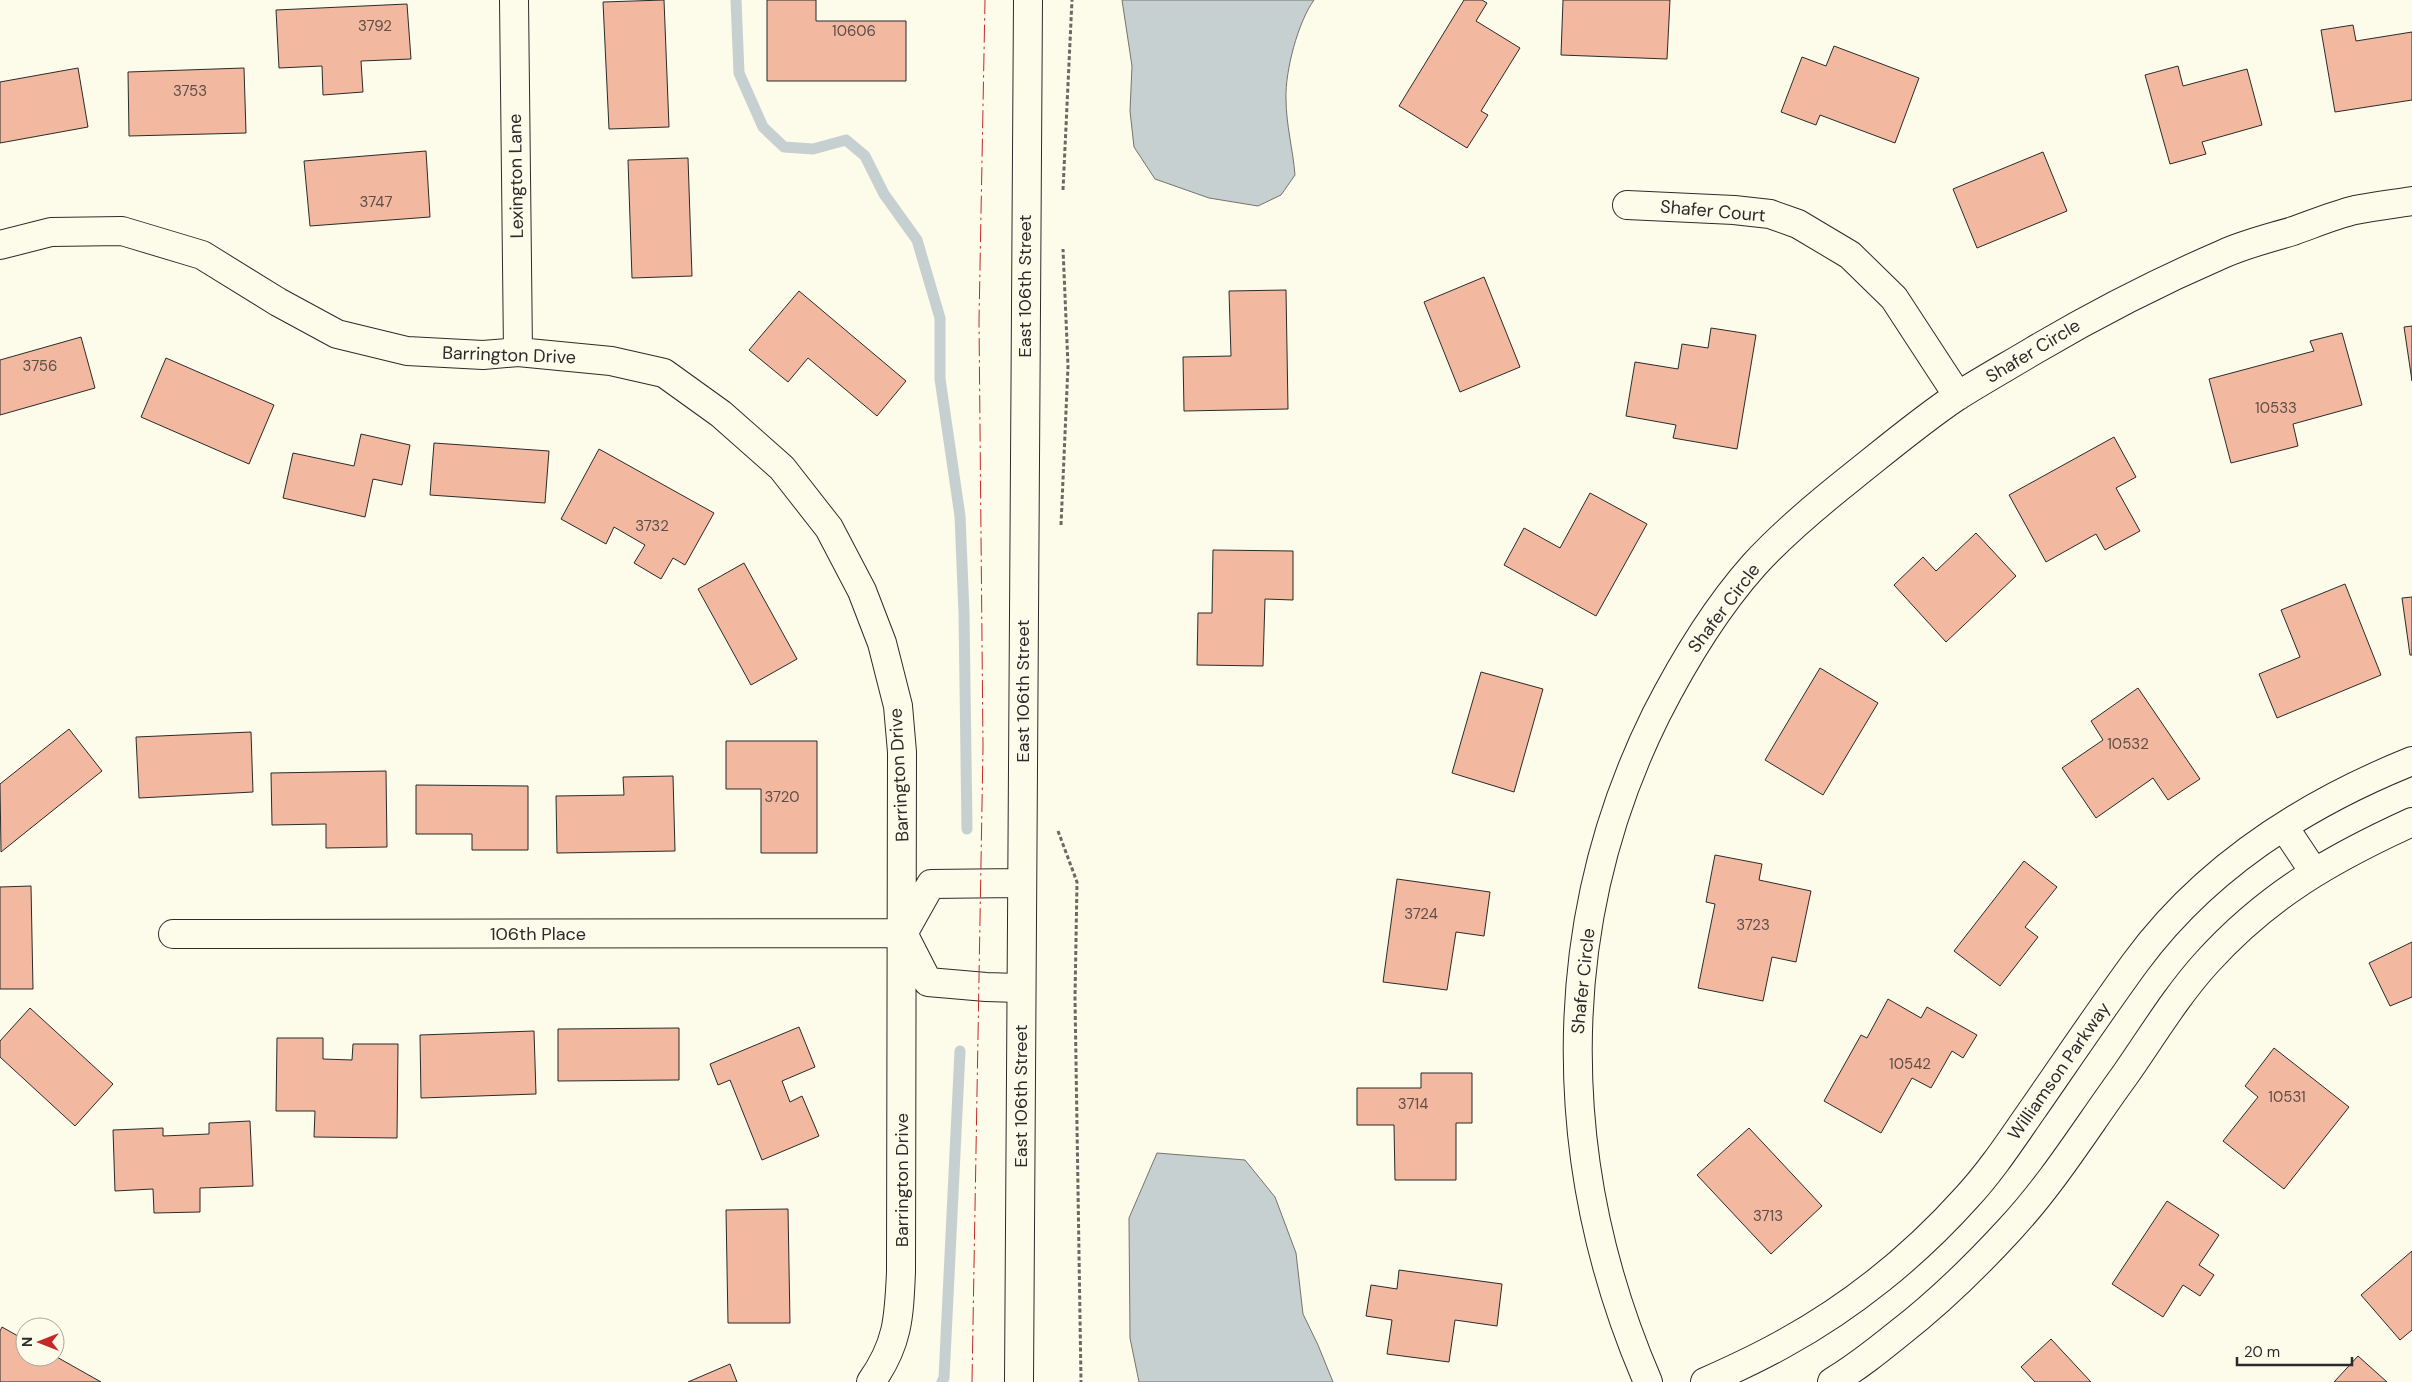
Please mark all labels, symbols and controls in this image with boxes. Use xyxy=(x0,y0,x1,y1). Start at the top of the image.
house number: 3792 xyxy=(358,16,392,36)
house number: 10606 xyxy=(832,21,876,41)
house number: 3753 xyxy=(173,81,207,101)
street label: Lexington Lane xyxy=(503,113,529,239)
house number: 3747 xyxy=(360,192,392,212)
street label: Shafer Court xyxy=(1659,194,1767,228)
street label: East 106th Street xyxy=(1013,215,1037,357)
street label: Shafer Circle xyxy=(1981,313,2085,389)
street label: Barrington Drive xyxy=(442,341,576,369)
house number: 3756 xyxy=(23,356,57,376)
house number: 10533 xyxy=(2255,398,2297,418)
house number: 3732 xyxy=(635,516,669,536)
street label: Shafer Circle xyxy=(1682,558,1766,658)
street label: East 106th Street xyxy=(1011,620,1035,762)
street label: Barrington Drive xyxy=(884,708,914,842)
house number: 10532 xyxy=(2107,734,2149,754)
house number: 3720 xyxy=(765,787,799,807)
house number: 3724 xyxy=(1404,904,1438,924)
house number: 3723 xyxy=(1736,915,1770,935)
street label: 106th Place xyxy=(490,922,586,946)
street label: Shafer Circle xyxy=(1566,927,1600,1035)
street label: Williamson Parkway xyxy=(2002,997,2116,1145)
street label: East 106th Street xyxy=(1009,1025,1033,1167)
house number: 10542 xyxy=(1889,1054,1931,1074)
house number: 10531 xyxy=(2268,1087,2306,1107)
house number: 3714 xyxy=(1398,1094,1428,1114)
street label: Barrington Drive xyxy=(890,1113,914,1247)
house number: 3713 xyxy=(1753,1206,1783,1226)
north arrow xyxy=(15,1317,65,1367)
scale bar xyxy=(2237,1334,2352,1366)
text: N xyxy=(18,1337,36,1347)
text: 20 m xyxy=(2244,1342,2280,1362)

